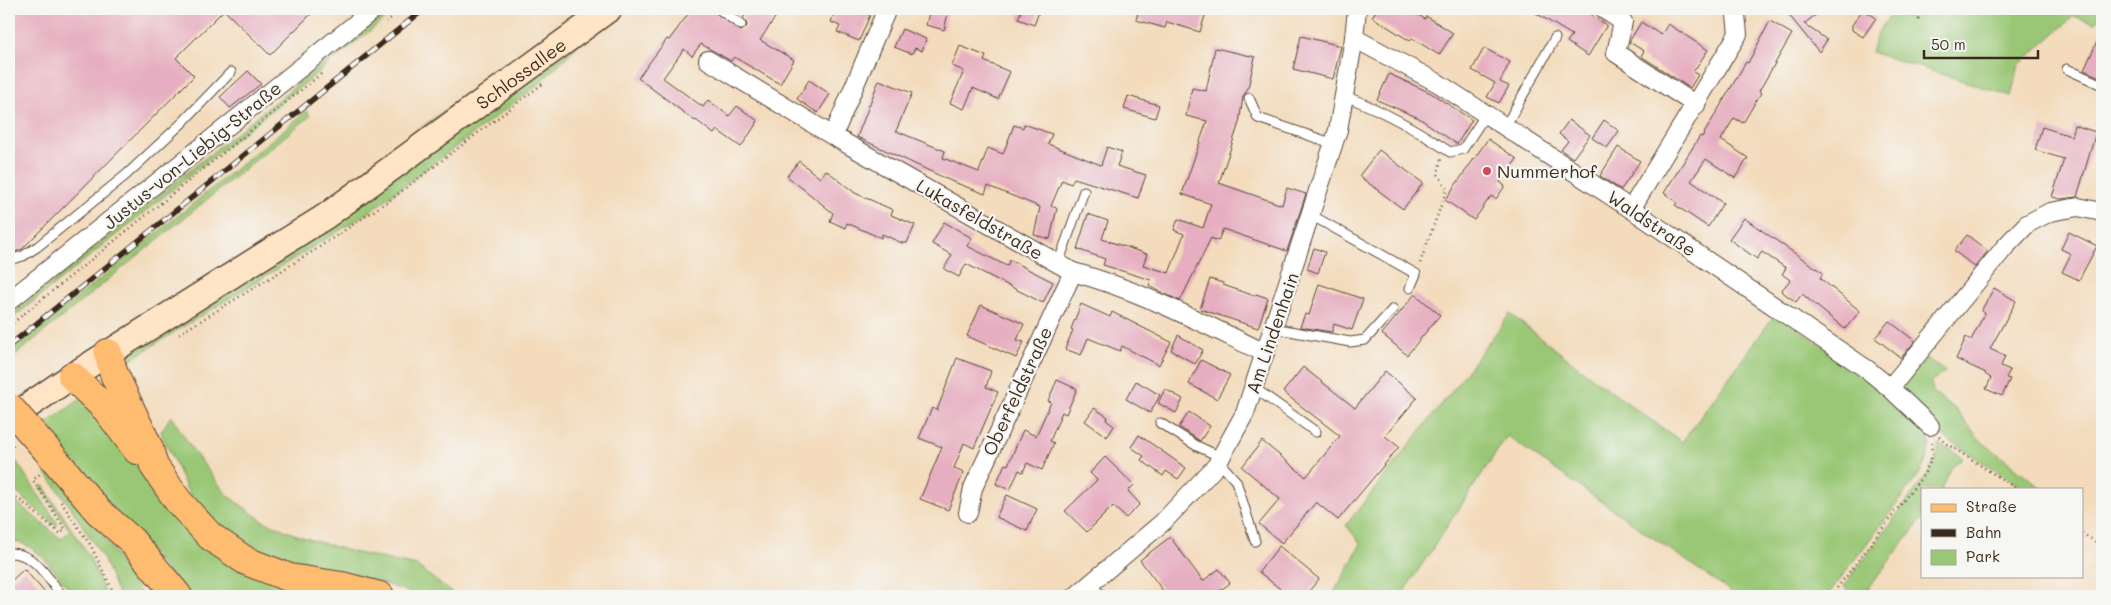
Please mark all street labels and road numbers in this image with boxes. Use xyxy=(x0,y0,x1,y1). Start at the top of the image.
street label: Schlossallee xyxy=(471,32,571,114)
street label: Justus-von-Liebig-Straße xyxy=(98,76,286,234)
street label: Lukasfeldstraße xyxy=(912,173,1048,265)
street label: Waldstraße xyxy=(1603,184,1701,262)
street label: Am Lindenhain xyxy=(1240,269,1304,397)
street label: Oberfeldstraße xyxy=(977,323,1057,459)

